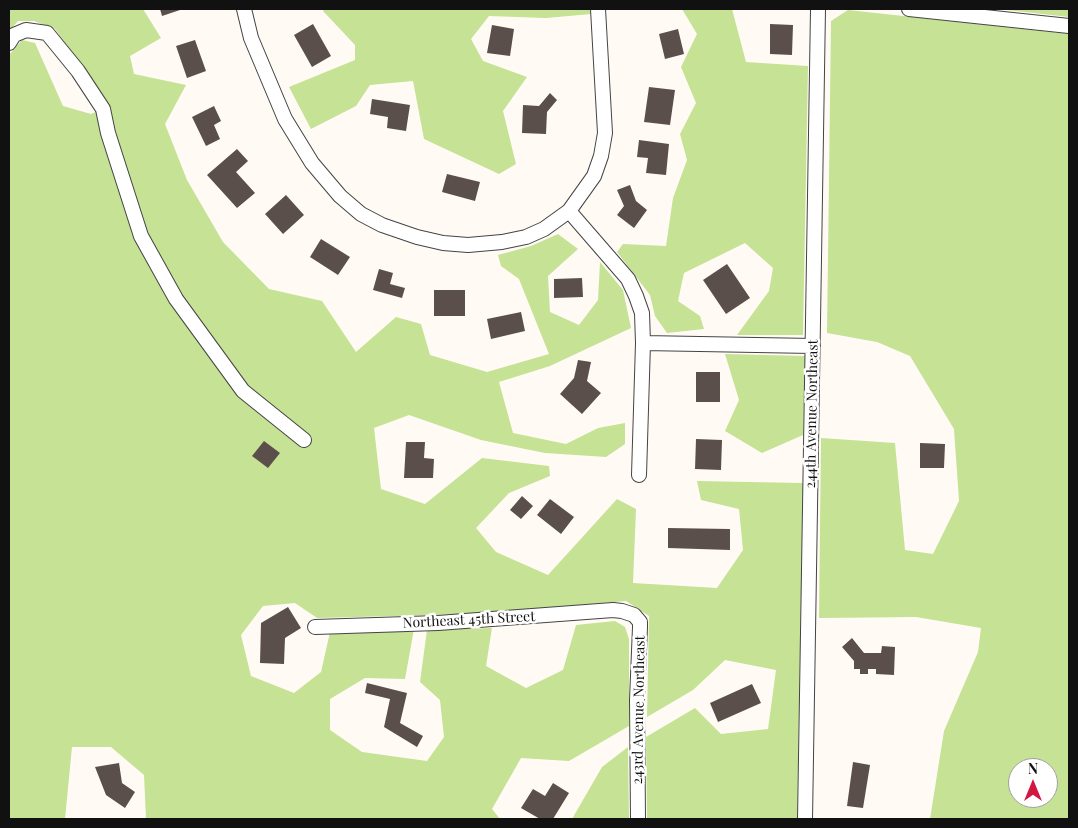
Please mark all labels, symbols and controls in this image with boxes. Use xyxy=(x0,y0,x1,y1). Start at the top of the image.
street label: 244th Avenue Northeast xyxy=(802,339,822,489)
street label: Northeast 45th Street xyxy=(402,608,536,632)
street label: 243rd Avenue Northeast xyxy=(629,635,649,785)
north arrow xyxy=(1008,758,1058,808)
text: N xyxy=(1028,759,1038,778)

